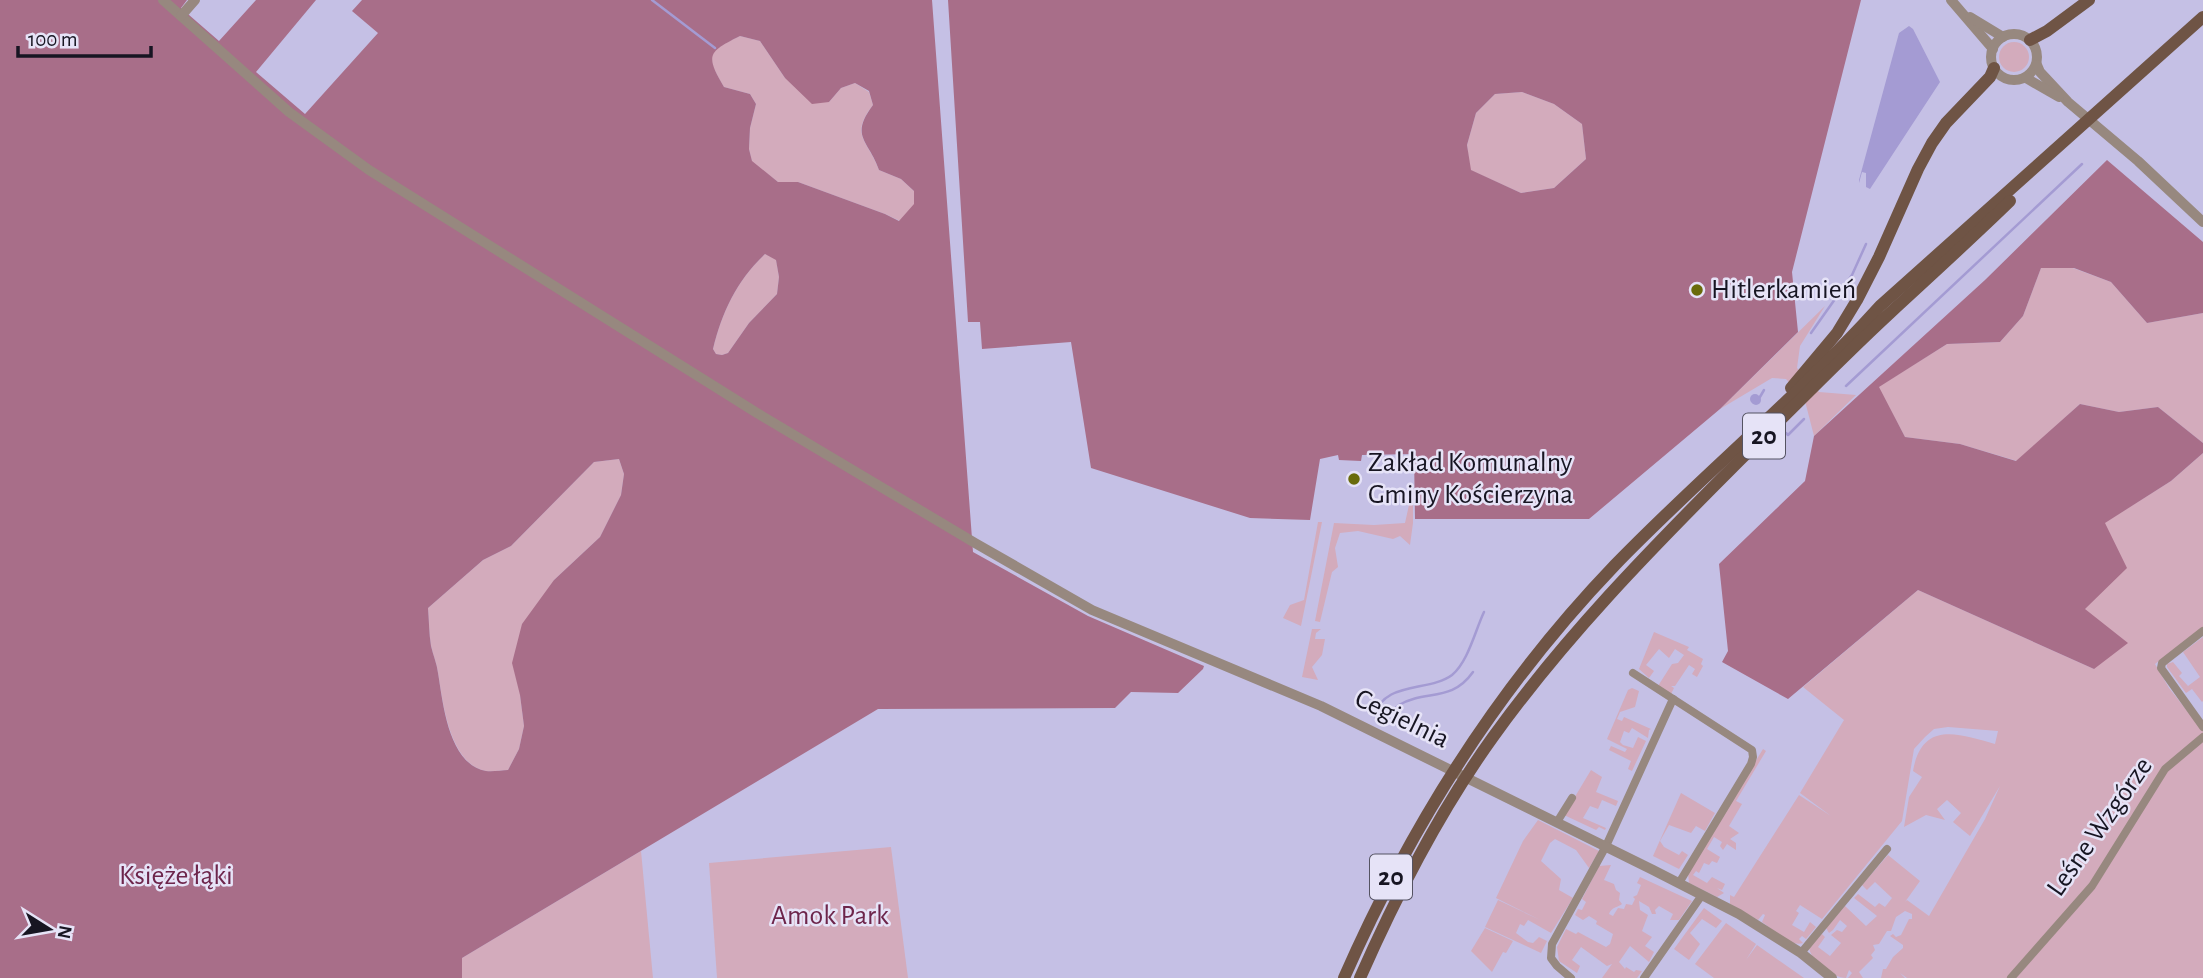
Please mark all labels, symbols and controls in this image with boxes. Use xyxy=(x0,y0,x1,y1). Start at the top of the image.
scale bar xyxy=(18,14,150,58)
text: 100 m xyxy=(28,29,78,50)
place label: Hitlerkamień xyxy=(1711,276,1856,304)
marker: Hitlerkamień xyxy=(1689,282,1705,298)
road number: 20 xyxy=(1743,414,1785,458)
place label: Zakład Komunalny Gminy Kościerzyna xyxy=(1368,449,1573,509)
marker: Zakład Komunalny Gminy Kościerzyna xyxy=(1346,471,1362,487)
street label: Cegielnia xyxy=(1350,684,1454,754)
street label: Leśne Wzgórze xyxy=(2042,753,2158,901)
road number: 20 xyxy=(1370,855,1412,900)
park label: Księże łąki xyxy=(119,862,233,890)
north arrow xyxy=(14,894,84,964)
park label: Amok Park xyxy=(771,902,889,930)
text: N xyxy=(54,924,75,940)

